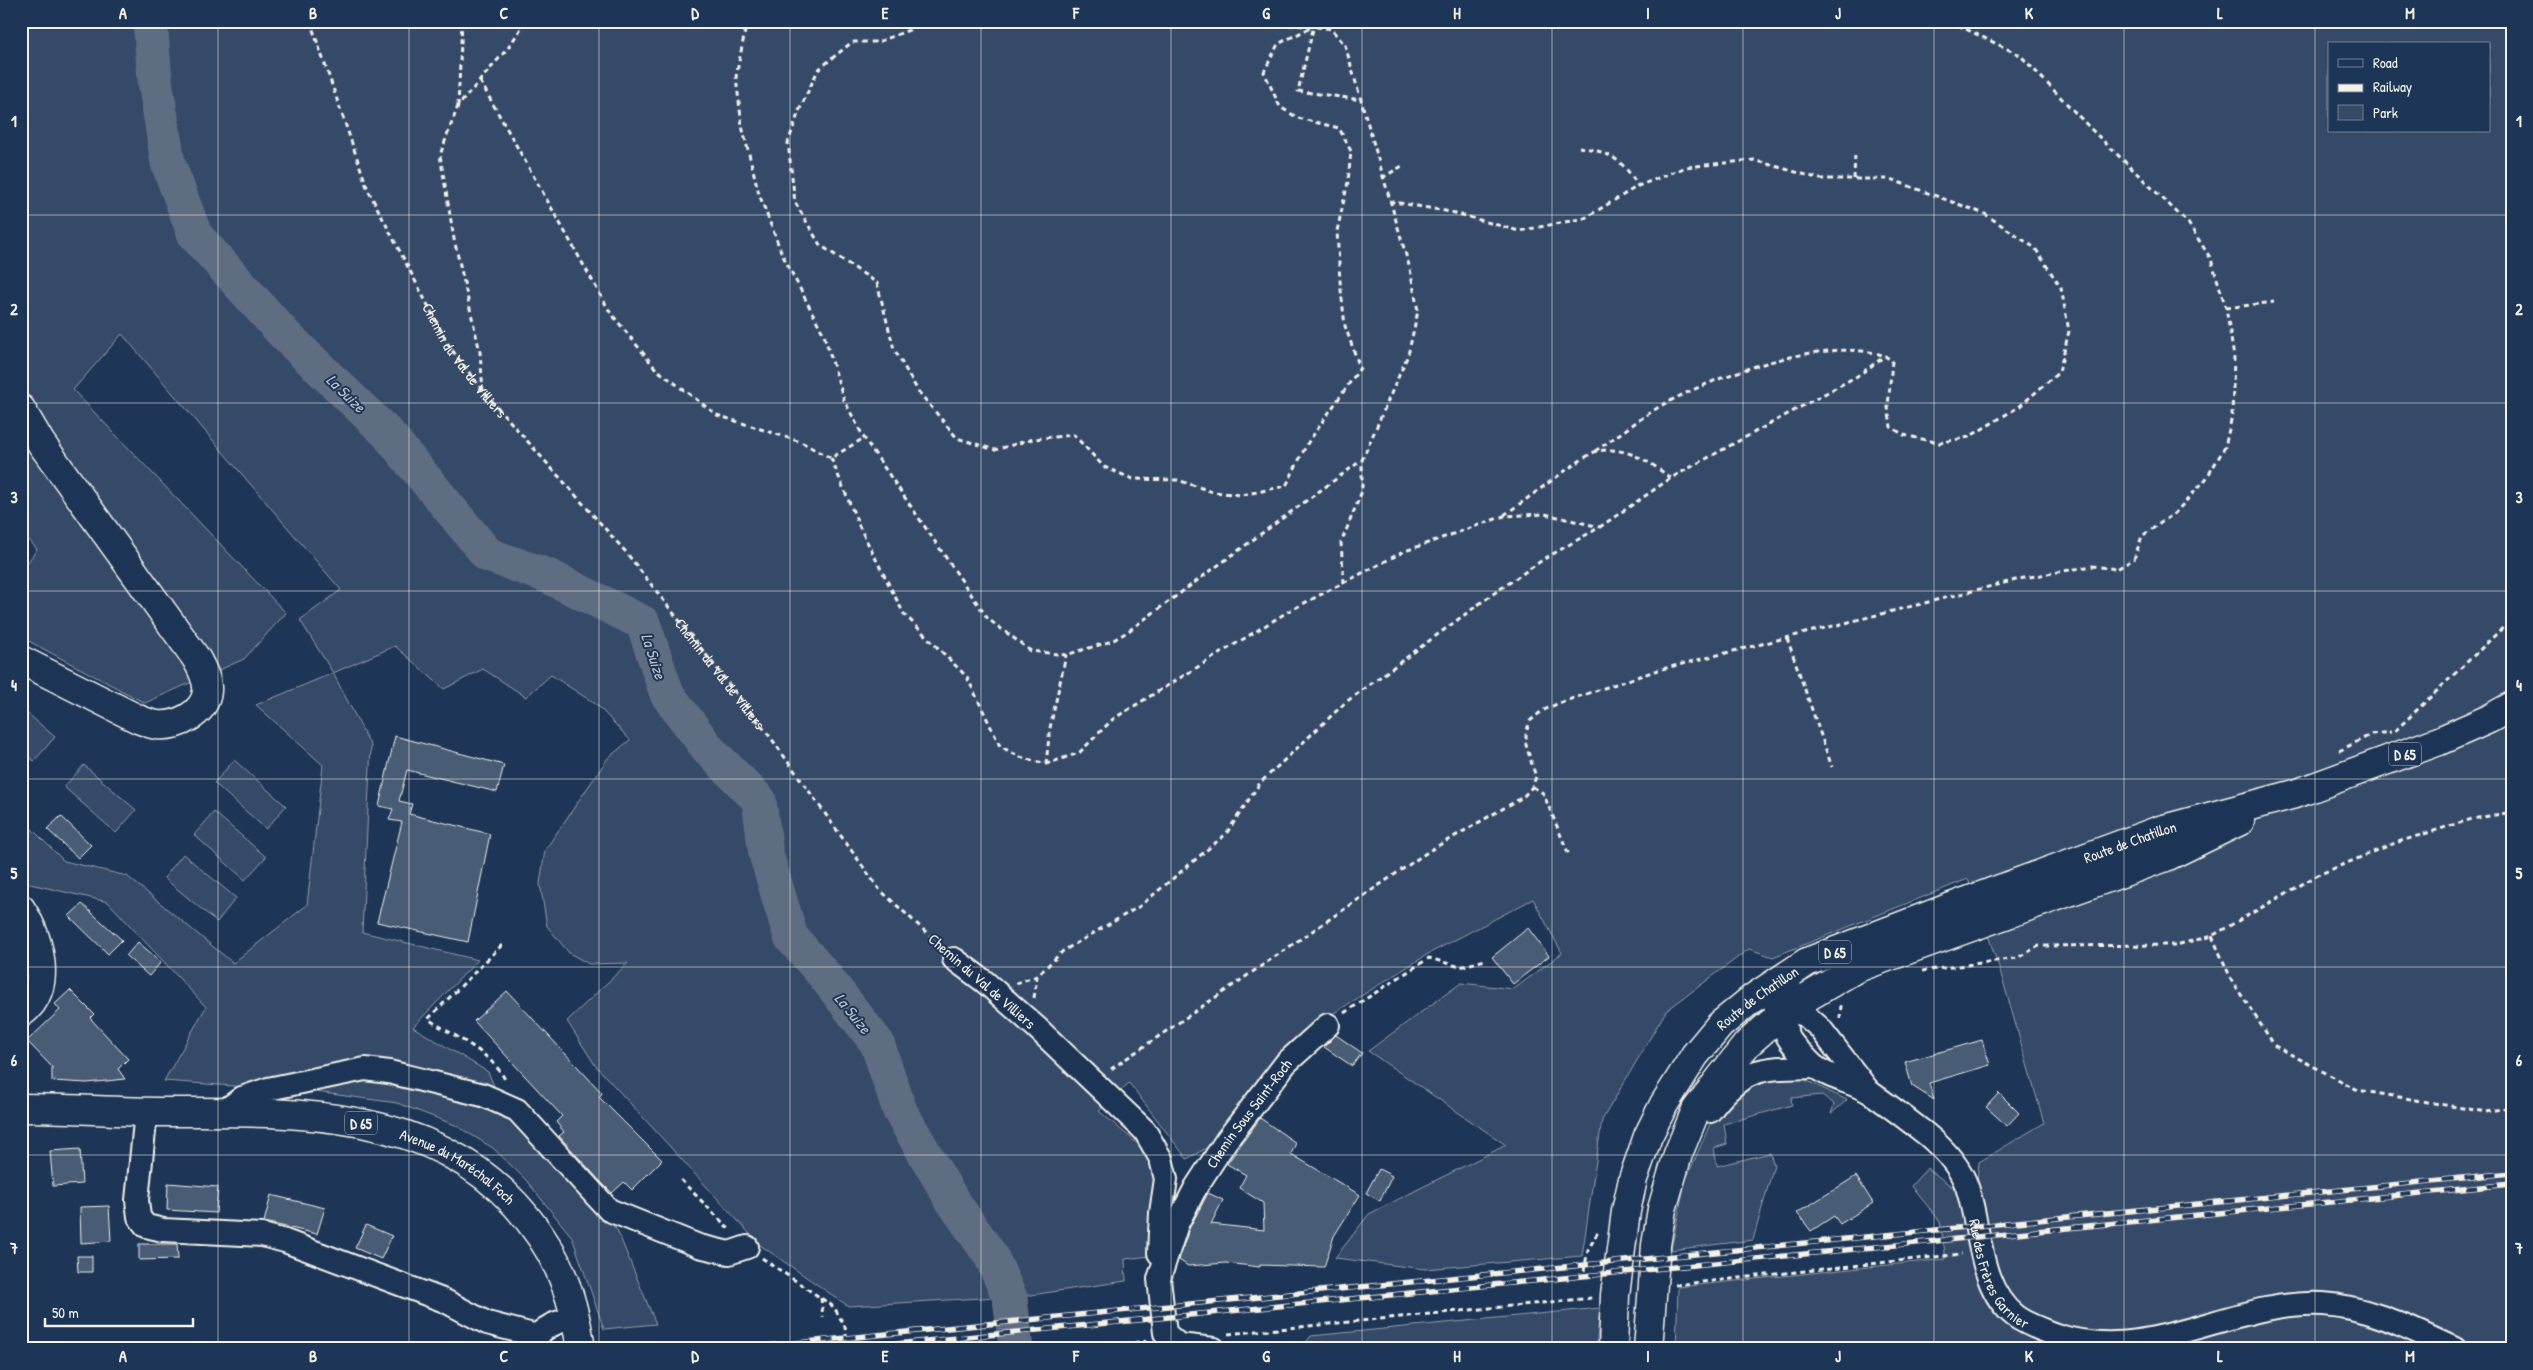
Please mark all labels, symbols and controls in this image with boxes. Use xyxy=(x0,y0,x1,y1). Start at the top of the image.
text: A xyxy=(119,2,127,24)
text: B xyxy=(309,2,317,24)
text: C xyxy=(500,2,509,24)
text: D xyxy=(691,2,699,24)
text: E xyxy=(881,2,889,24)
text: F xyxy=(1072,2,1080,24)
text: G xyxy=(1262,2,1270,24)
text: H xyxy=(1453,2,1461,24)
text: I xyxy=(1646,2,1650,24)
text: J xyxy=(1835,2,1841,24)
text: K xyxy=(2025,2,2034,24)
text: L xyxy=(2217,2,2223,24)
text: M xyxy=(2405,2,2415,24)
legend xyxy=(2328,42,2490,132)
text: Road xyxy=(2373,52,2398,73)
text: Railway xyxy=(2373,76,2412,97)
text: Park xyxy=(2373,102,2398,123)
text: 1 xyxy=(11,110,17,132)
text: 1 xyxy=(2516,110,2522,132)
text: 2 xyxy=(10,298,18,320)
text: 2 xyxy=(2515,298,2523,320)
street label: Chemin du Val de Villiers xyxy=(418,299,512,422)
water label: La Suize xyxy=(322,369,371,417)
text: 3 xyxy=(10,486,18,508)
text: 3 xyxy=(2515,486,2523,508)
street label: Chemin du Val de Villiers xyxy=(670,613,771,734)
water label: La Suize xyxy=(636,631,672,682)
text: 4 xyxy=(11,674,17,696)
text: 4 xyxy=(2516,674,2522,696)
road number: D 65 xyxy=(2389,742,2421,766)
street label: Route de Chatillon xyxy=(2081,816,2179,868)
text: 5 xyxy=(11,862,18,884)
text: 5 xyxy=(2516,862,2523,884)
street label: Chemin du Val de Villiers xyxy=(924,929,1040,1034)
road number: D 65 xyxy=(1819,940,1851,964)
street label: Route de Chatillon xyxy=(1711,960,1802,1035)
water label: La Suize xyxy=(830,988,877,1038)
text: 6 xyxy=(11,1049,18,1071)
text: 6 xyxy=(2516,1049,2523,1071)
street label: Chemin Sous Saint-Roch xyxy=(1201,1054,1296,1172)
road number: D 65 xyxy=(345,1112,377,1134)
street label: Avenue du Maréchal Foch xyxy=(397,1123,520,1209)
street label: Rue des Frères Garnier xyxy=(1965,1217,2033,1333)
text: 7 xyxy=(9,1237,18,1259)
text: 7 xyxy=(2514,1237,2523,1259)
scale bar xyxy=(45,1295,192,1327)
text: 50 m xyxy=(52,1302,79,1323)
text: A xyxy=(119,1345,127,1367)
text: B xyxy=(309,1345,317,1367)
text: C xyxy=(500,1345,509,1367)
text: D xyxy=(691,1345,699,1367)
text: E xyxy=(881,1345,889,1367)
text: F xyxy=(1072,1345,1080,1367)
text: G xyxy=(1262,1345,1270,1367)
text: H xyxy=(1453,1345,1461,1367)
text: I xyxy=(1646,1345,1650,1367)
text: J xyxy=(1835,1345,1841,1367)
text: K xyxy=(2025,1345,2034,1367)
text: L xyxy=(2217,1345,2223,1367)
text: M xyxy=(2405,1345,2415,1367)

